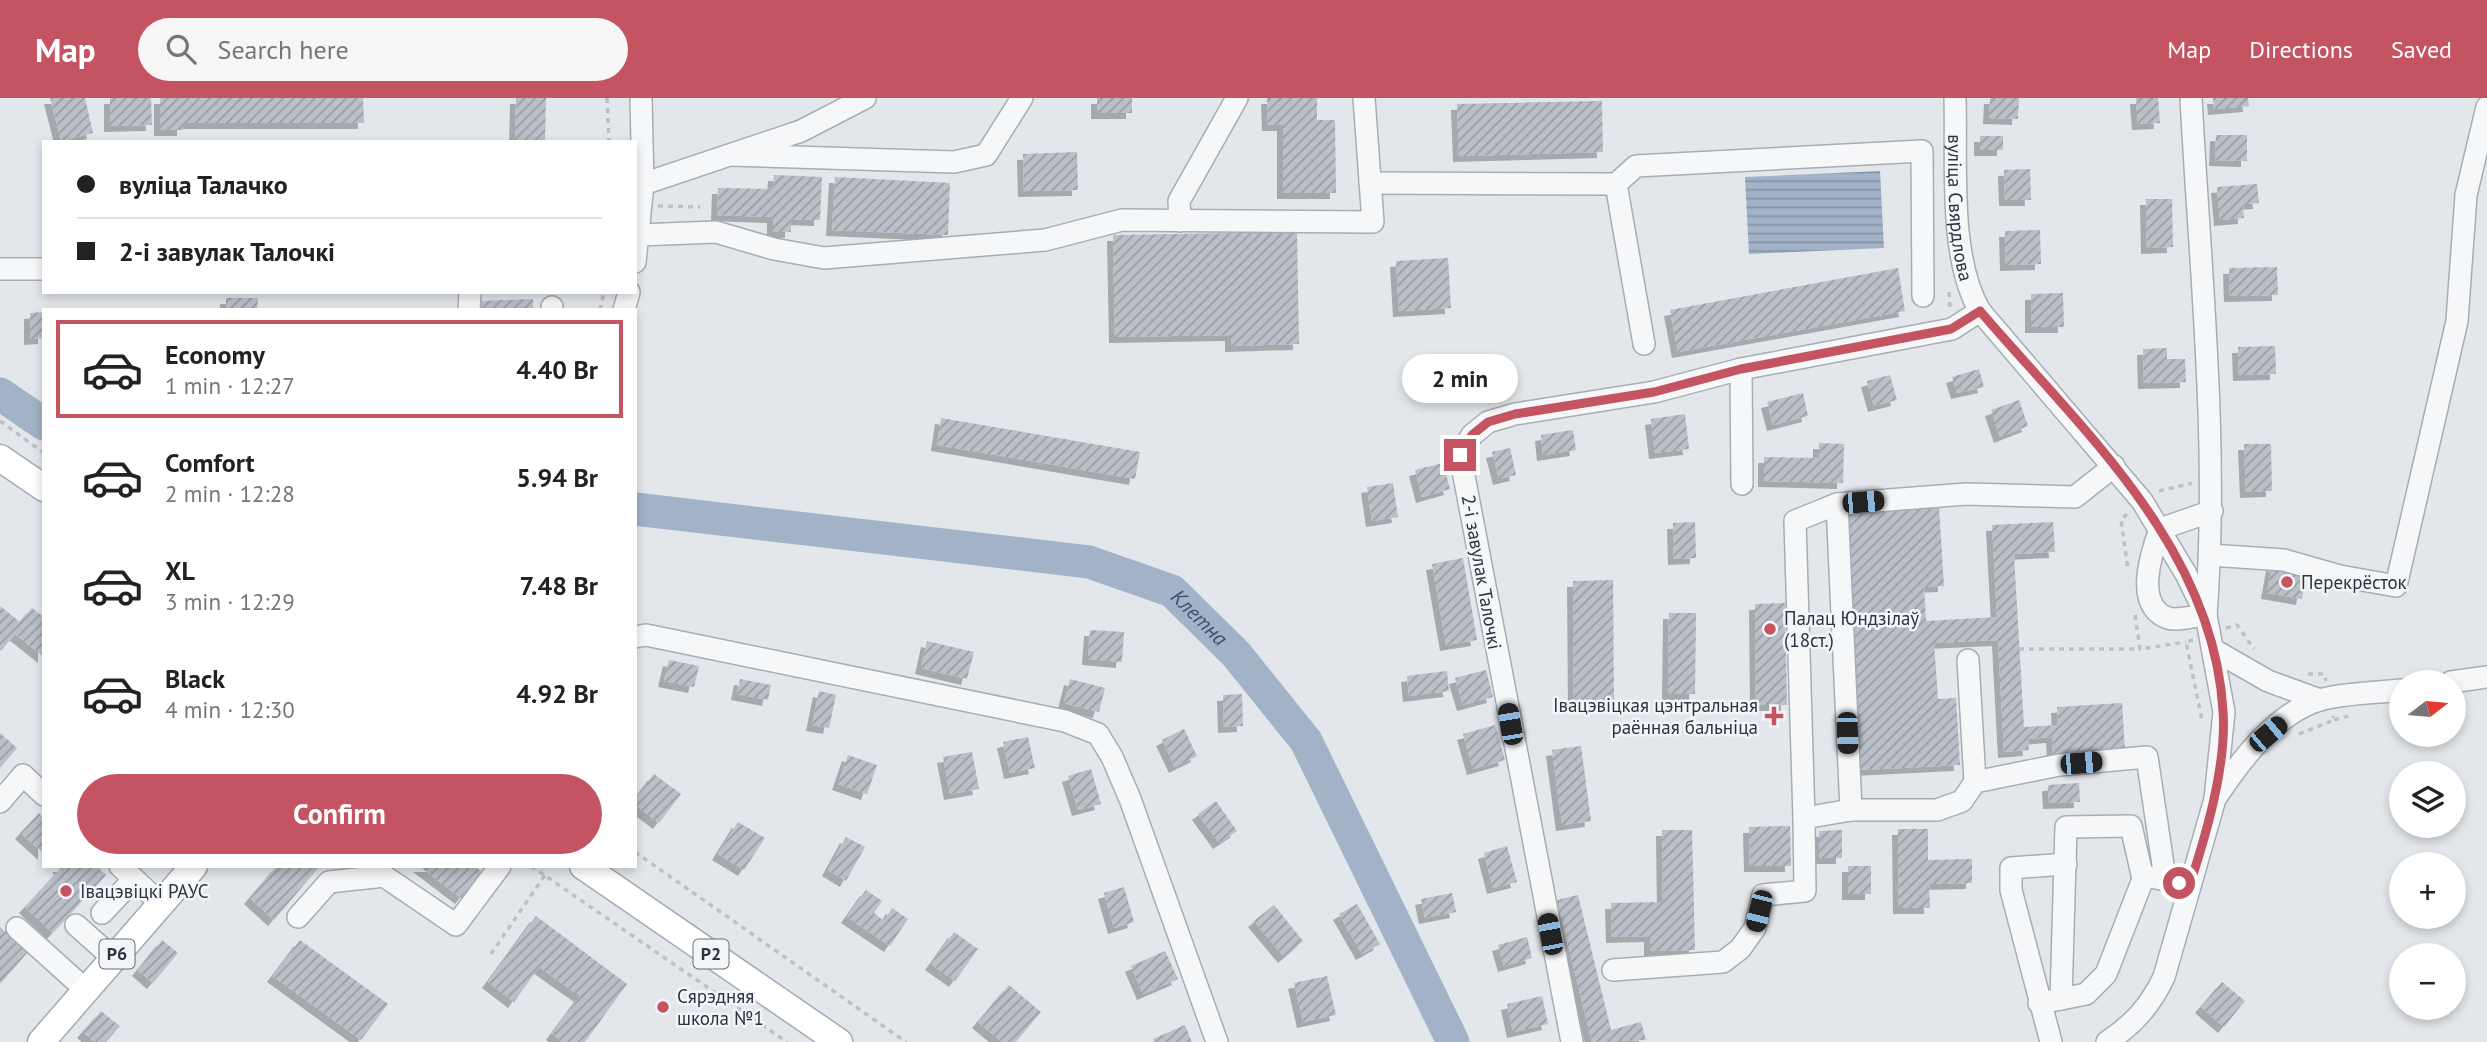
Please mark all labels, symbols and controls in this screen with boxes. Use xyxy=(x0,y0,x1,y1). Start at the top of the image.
search box xyxy=(138,18,628,81)
text: Map xyxy=(35,28,96,71)
icon: search xyxy=(162,30,200,68)
text: Search here xyxy=(218,33,349,66)
text: Map xyxy=(2167,34,2211,65)
text: Directions xyxy=(2249,34,2353,65)
text: Saved xyxy=(2391,34,2452,65)
street label: вуліца Свярдлова xyxy=(1943,134,1979,284)
text: вуліца Талачко xyxy=(119,168,288,201)
text: 2-і завулак Талочкі xyxy=(119,235,335,268)
icon: car xyxy=(81,338,144,401)
text: Economy xyxy=(165,338,265,371)
text: 4.40 Br xyxy=(516,353,598,386)
callout: 2 min xyxy=(1402,354,1518,402)
text: 2 min xyxy=(1432,364,1488,393)
text: 1 min · 12:27 xyxy=(165,371,295,400)
route end xyxy=(1444,439,1476,471)
icon: car xyxy=(81,446,144,509)
text: Comfort xyxy=(165,446,255,479)
text: 5.94 Br xyxy=(516,461,598,494)
text: 2 min · 12:28 xyxy=(165,479,295,508)
car xyxy=(1842,490,1885,514)
street label: 2-і завулак Талочкі xyxy=(1457,493,1507,651)
icon: car xyxy=(81,554,144,617)
text: XL xyxy=(165,554,195,587)
text: 7.48 Br xyxy=(519,569,598,602)
place label: Перекрёсток xyxy=(2301,570,2407,594)
marker: Перекрёсток xyxy=(2279,574,2295,590)
water label: Клетна xyxy=(1165,583,1234,652)
text: 3 min · 12:29 xyxy=(165,587,295,616)
place label: Палац Юндзілаў (18ст.) xyxy=(1784,606,1919,652)
marker: Палац Юндзілаў (18ст.) xyxy=(1762,621,1778,637)
icon: car xyxy=(81,662,144,725)
text: Black xyxy=(165,662,225,695)
north arrow xyxy=(2389,670,2466,747)
map controls xyxy=(2389,670,2466,1020)
text: 4.92 Br xyxy=(516,677,598,710)
place label: Івацэвіцкая цэнтральная раённая бальніца xyxy=(1553,693,1758,739)
text: 4 min · 12:30 xyxy=(165,695,295,724)
car xyxy=(1497,701,1524,747)
marker: Івацэвіцкая цэнтральная раённая бальніца xyxy=(1764,706,1784,726)
car xyxy=(1836,712,1859,754)
car xyxy=(2246,712,2291,756)
car xyxy=(2060,751,2103,775)
button: layers xyxy=(2389,761,2466,838)
button: Confirm xyxy=(77,774,602,854)
button: + xyxy=(2389,852,2466,929)
route start xyxy=(2163,867,2195,899)
place label: Івацэвіцкі РАУС xyxy=(80,879,209,903)
marker: Івацэвіцкі РАУС xyxy=(58,883,74,899)
car xyxy=(1744,888,1775,934)
car xyxy=(1536,911,1565,957)
road number: Р6 xyxy=(100,940,134,968)
road number: Р2 xyxy=(694,940,728,968)
button: − xyxy=(2389,943,2466,1020)
place label: Сярэдняя школа №1 xyxy=(677,984,764,1030)
marker: Сярэдняя школа №1 xyxy=(655,999,671,1015)

